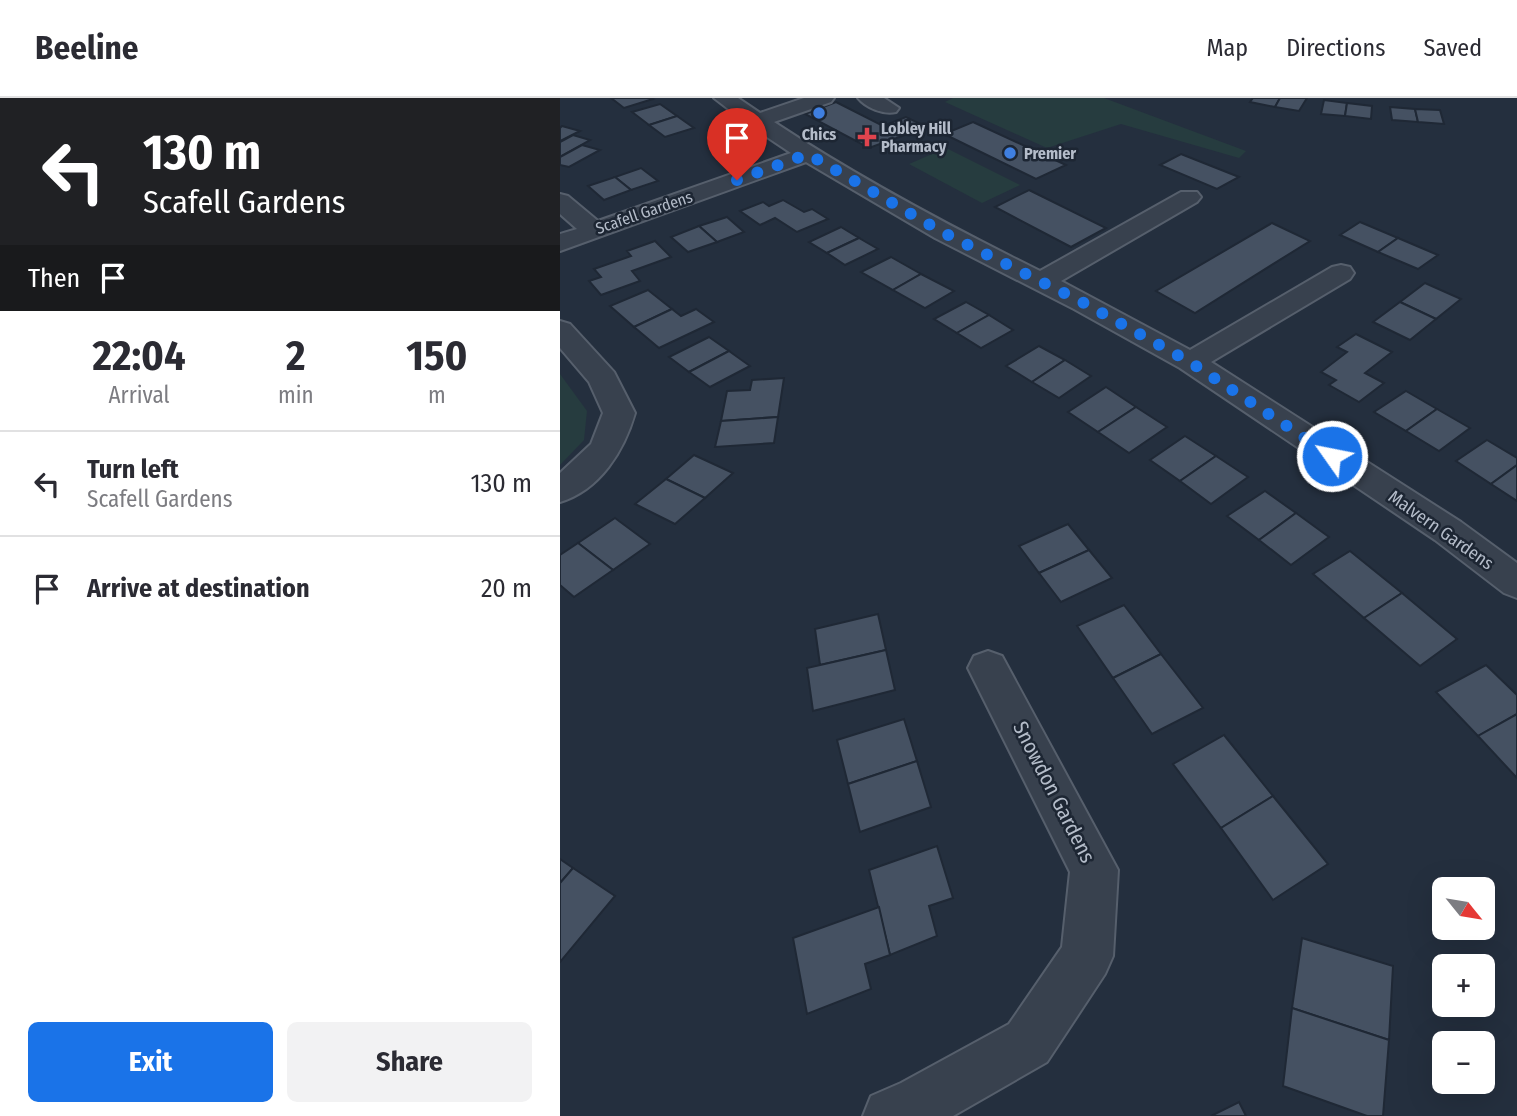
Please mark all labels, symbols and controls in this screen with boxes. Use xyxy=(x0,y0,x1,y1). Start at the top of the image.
text: Beeline xyxy=(35,28,139,68)
text: Map xyxy=(1207,34,1248,62)
text: Directions xyxy=(1286,34,1385,62)
text: Saved xyxy=(1423,34,1482,62)
marker: Chics xyxy=(811,105,827,121)
pin xyxy=(707,108,767,180)
icon: arrive xyxy=(718,119,756,157)
place label: Lobley Hill Pharmacy xyxy=(881,119,952,156)
text: 130 m xyxy=(143,123,261,182)
place label: Chics xyxy=(802,125,836,144)
icon: left xyxy=(28,126,119,217)
marker: Lobley Hill Pharmacy xyxy=(859,129,875,145)
place label: Premier xyxy=(1024,144,1076,163)
marker: Premier xyxy=(1002,145,1018,161)
text: Scafell Gardens xyxy=(143,183,345,221)
street label: Scafell Gardens xyxy=(593,187,695,238)
icon: arrive xyxy=(94,259,132,297)
text: Then xyxy=(28,263,80,294)
text: 22:04 xyxy=(93,331,186,381)
text: 2 xyxy=(286,331,306,381)
text: 150 xyxy=(406,331,467,381)
text: Arrival xyxy=(109,381,170,409)
text: min xyxy=(278,381,314,409)
text: m xyxy=(428,381,446,409)
position arrow xyxy=(1295,419,1369,493)
text: Turn left xyxy=(87,454,179,485)
icon: left xyxy=(28,465,66,503)
text: 130 m xyxy=(470,468,532,499)
text: Scafell Gardens xyxy=(87,485,232,513)
street label: Malvern Gardens xyxy=(1384,486,1498,575)
icon: arrive xyxy=(28,570,66,608)
text: Arrive at destination xyxy=(87,573,310,604)
text: 20 m xyxy=(481,573,532,604)
street label: Snowdon Gardens xyxy=(1007,717,1101,867)
north arrow xyxy=(1432,877,1494,940)
map controls xyxy=(1432,877,1495,1094)
button: + xyxy=(1432,954,1495,1017)
button: Exit xyxy=(28,1022,273,1102)
button: Share xyxy=(287,1022,532,1102)
button: − xyxy=(1432,1031,1495,1094)

